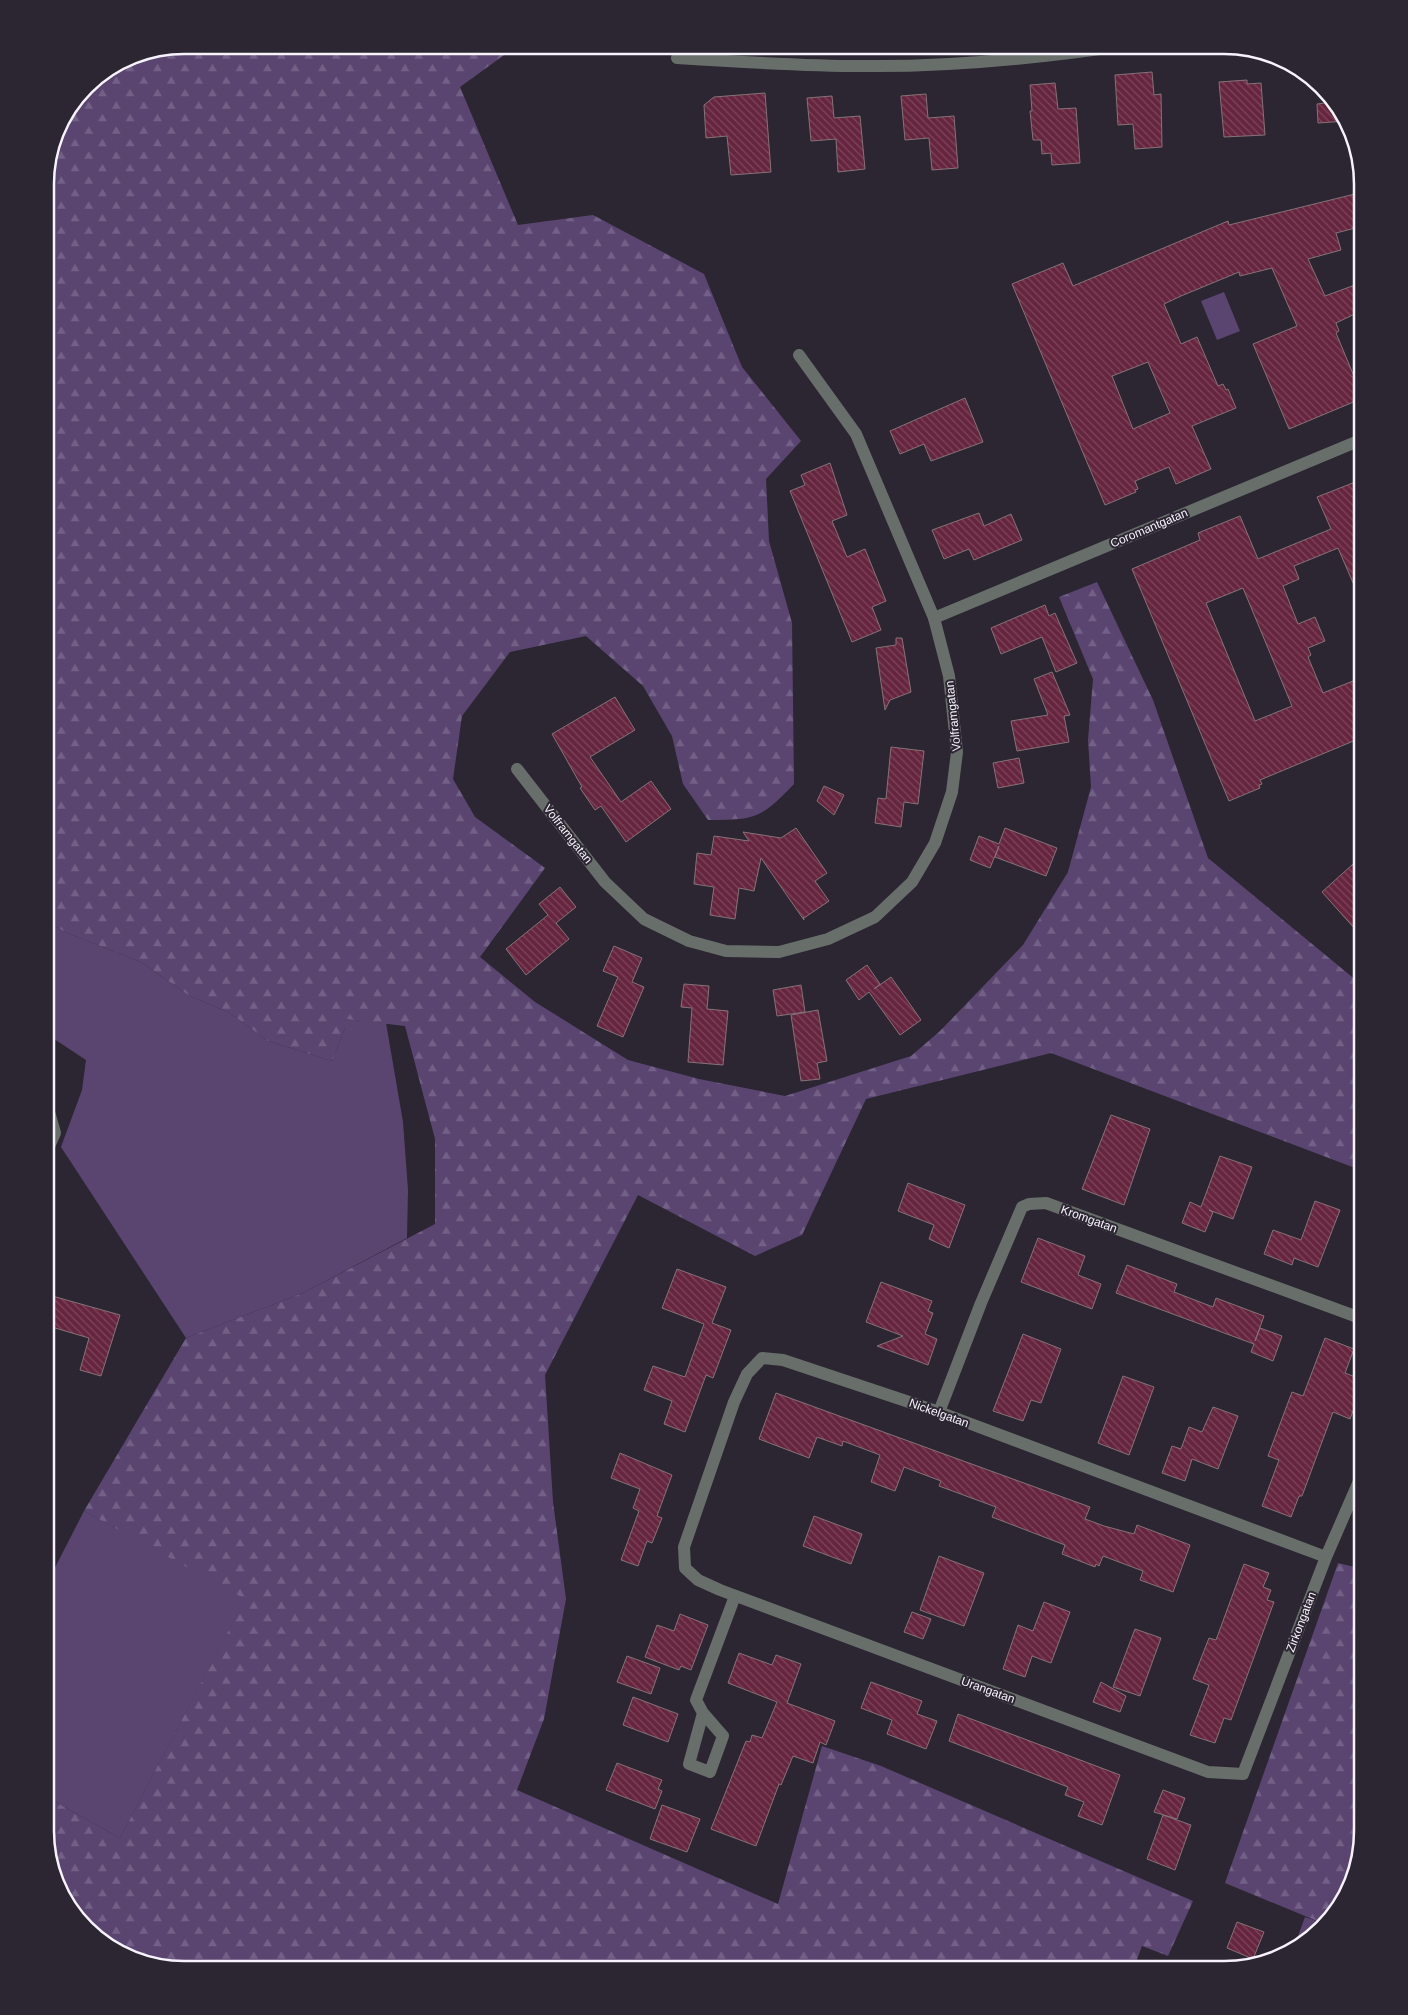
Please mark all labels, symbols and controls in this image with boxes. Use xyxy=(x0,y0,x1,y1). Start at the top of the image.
street label: Coromantgatan xyxy=(1108,505,1190,551)
street label: Volframgatan xyxy=(942,680,964,752)
street label: Volframgatan xyxy=(541,802,595,866)
street label: Kromgatan xyxy=(1059,1202,1119,1236)
street label: Nickelgatan xyxy=(907,1396,971,1430)
street label: Zirkongatan xyxy=(1283,1590,1319,1654)
street label: Urangatan xyxy=(959,1674,1017,1706)

